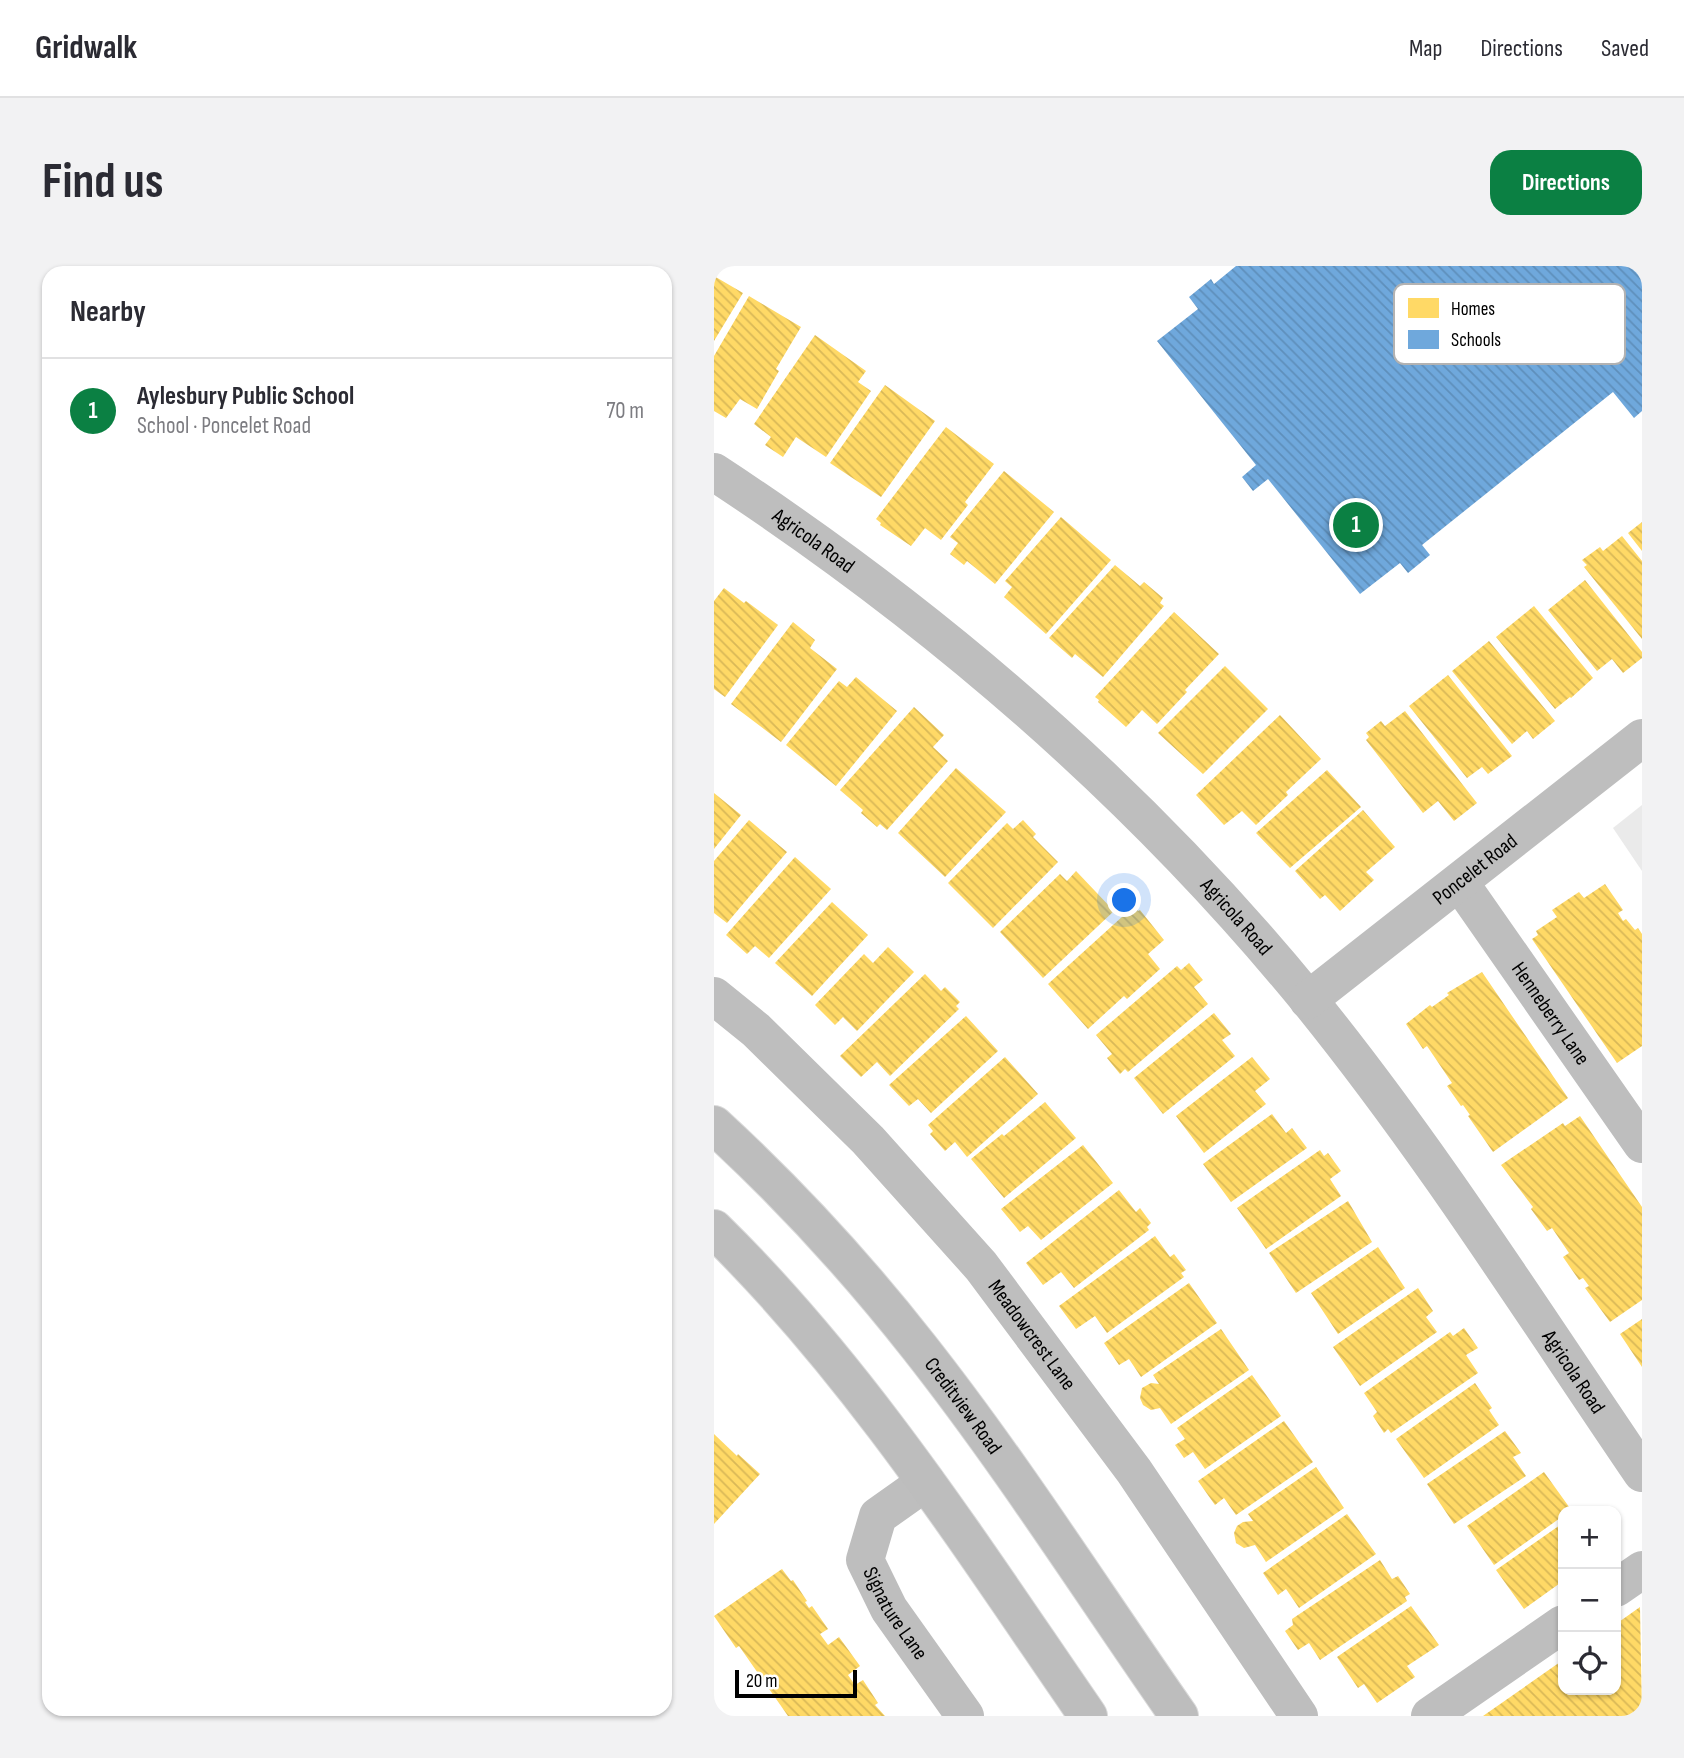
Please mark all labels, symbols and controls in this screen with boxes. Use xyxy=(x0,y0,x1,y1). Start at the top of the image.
text: Gridwalk xyxy=(35,28,137,68)
text: Map xyxy=(1409,34,1442,63)
text: Directions xyxy=(1480,34,1563,63)
text: Saved xyxy=(1601,34,1649,63)
button: Directions xyxy=(1490,150,1642,215)
text: Find us xyxy=(42,153,164,212)
legend xyxy=(1394,284,1625,364)
text: Nearby xyxy=(70,294,146,330)
text: Homes xyxy=(1451,298,1495,321)
text: Schools xyxy=(1451,329,1501,352)
text: Aylesbury Public School xyxy=(137,381,354,412)
text: 1 xyxy=(88,397,98,425)
text: 70 m xyxy=(606,397,644,425)
text: School · Poncelet Road xyxy=(137,412,311,440)
pin: 1 xyxy=(1333,499,1379,551)
street label: Agricola Road xyxy=(767,502,860,578)
street label: Poncelet Road xyxy=(1428,828,1522,910)
street label: Agricola Road xyxy=(1195,872,1278,960)
your location xyxy=(1107,883,1141,917)
street label: Henneberry Lane xyxy=(1506,957,1595,1070)
street label: Meadowcrest Lane xyxy=(983,1275,1082,1395)
street label: Agricola Road xyxy=(1536,1324,1611,1418)
street label: Creditview Road xyxy=(919,1352,1007,1459)
map controls xyxy=(1558,1506,1621,1695)
button: + xyxy=(1558,1506,1621,1569)
street label: Signature Lane xyxy=(858,1563,933,1664)
button: − xyxy=(1558,1569,1621,1632)
button: locate xyxy=(1558,1632,1621,1695)
scale bar xyxy=(735,1667,858,1699)
text: 20 m xyxy=(746,1670,778,1693)

